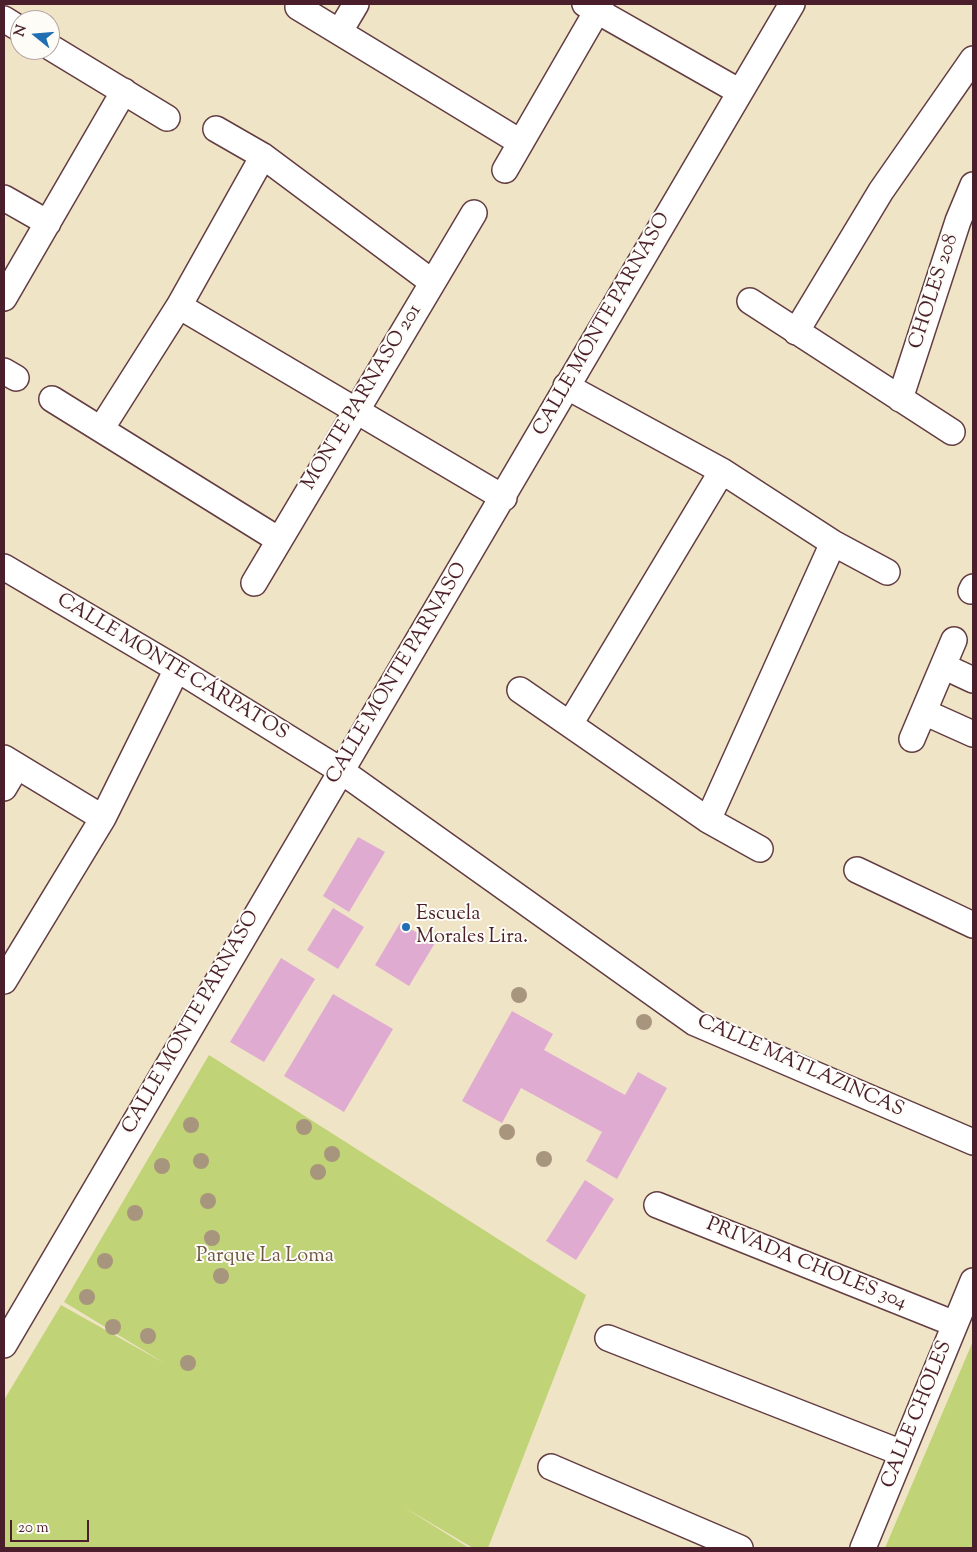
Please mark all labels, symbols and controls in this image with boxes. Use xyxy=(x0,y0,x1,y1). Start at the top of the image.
north arrow xyxy=(10,10,60,60)
text: N xyxy=(10,23,33,39)
street label: CALLE MONTE PARNASO xyxy=(529,209,677,441)
street label: CHOLES 208 xyxy=(905,232,965,352)
street label: MONTE PARNASO 201 xyxy=(298,301,428,495)
street label: CALLE MONTE PARNASO xyxy=(322,559,474,789)
street label: CALLE MONTE CÁRPATOS xyxy=(52,589,292,747)
place label: Escuela Morales Lira. xyxy=(416,904,528,951)
street label: CALLE MONTE PARNASO xyxy=(118,907,266,1139)
marker: Escuela Morales Lira. xyxy=(400,921,412,933)
street label: CALLE MATLAZINCAS xyxy=(693,1010,907,1124)
street label: PRIVADA CHOLES 304 xyxy=(702,1214,910,1316)
park label: Parque La Loma xyxy=(196,1246,334,1270)
street label: CALLE CHOLES xyxy=(877,1338,959,1492)
scale bar xyxy=(12,1510,91,1542)
text: 20 m xyxy=(18,1518,49,1539)

